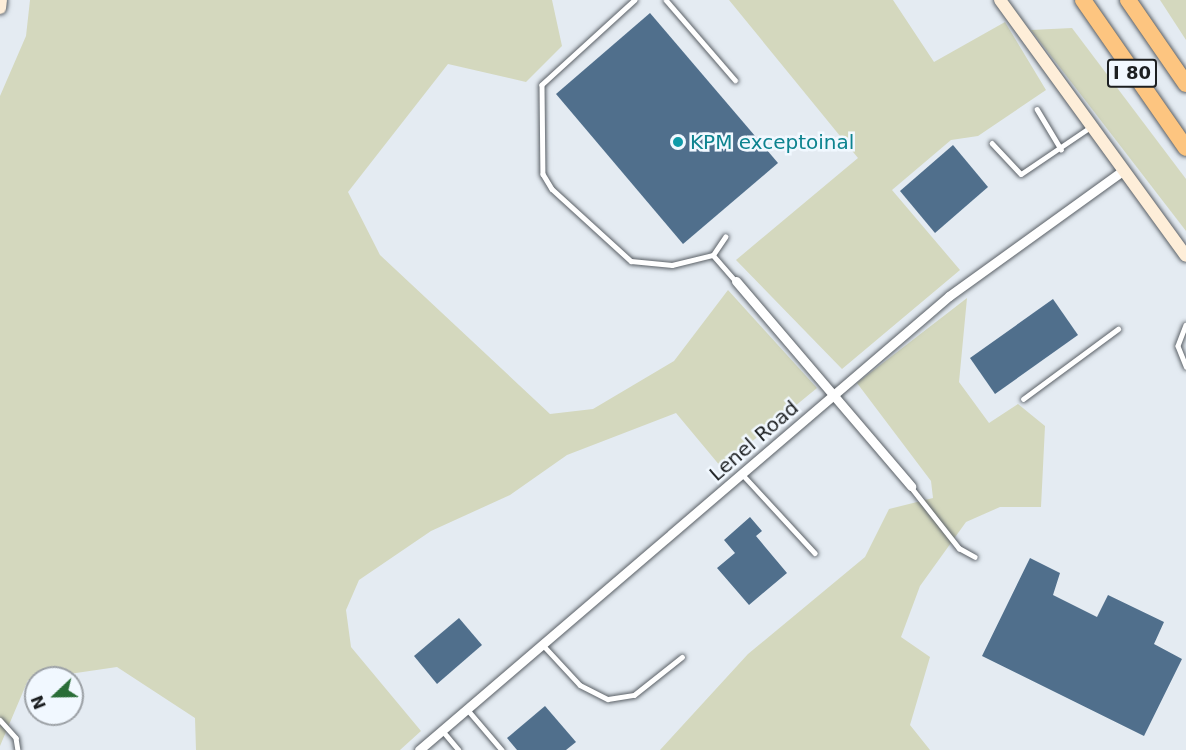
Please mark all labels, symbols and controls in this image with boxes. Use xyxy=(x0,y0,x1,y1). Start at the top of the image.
road number: I 80 xyxy=(1106,58,1158,88)
place label: KPM exceptoinal xyxy=(690,130,854,154)
marker: KPM exceptoinal xyxy=(671,135,685,149)
street label: Lenel Road xyxy=(705,396,803,486)
north arrow xyxy=(24,666,84,726)
text: N xyxy=(27,692,50,712)

